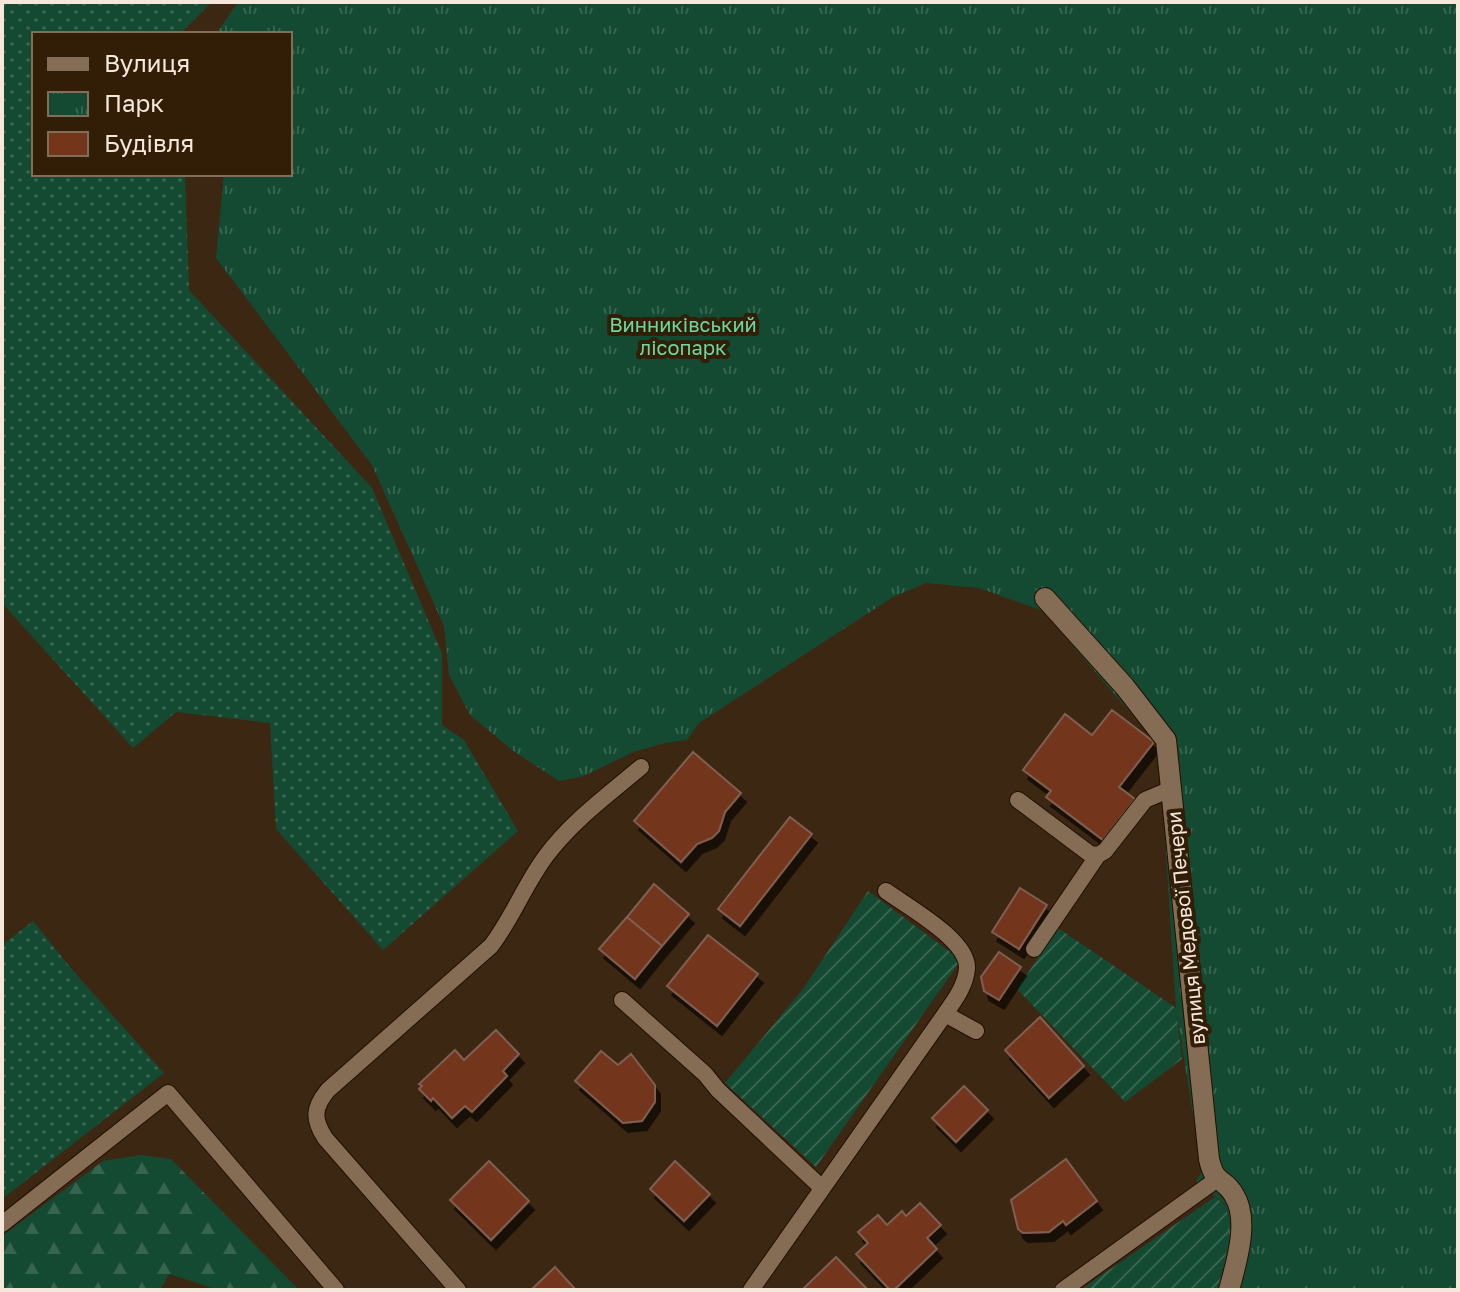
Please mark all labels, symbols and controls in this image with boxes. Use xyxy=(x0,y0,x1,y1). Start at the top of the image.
legend xyxy=(32,32,292,176)
text: Вулиця xyxy=(104,48,190,77)
text: Парк xyxy=(104,88,164,117)
text: Будівля xyxy=(104,128,194,157)
park label: Винниківський лісопарк xyxy=(609,312,757,359)
street label: вулиця Медової Печери xyxy=(1161,810,1209,1046)

